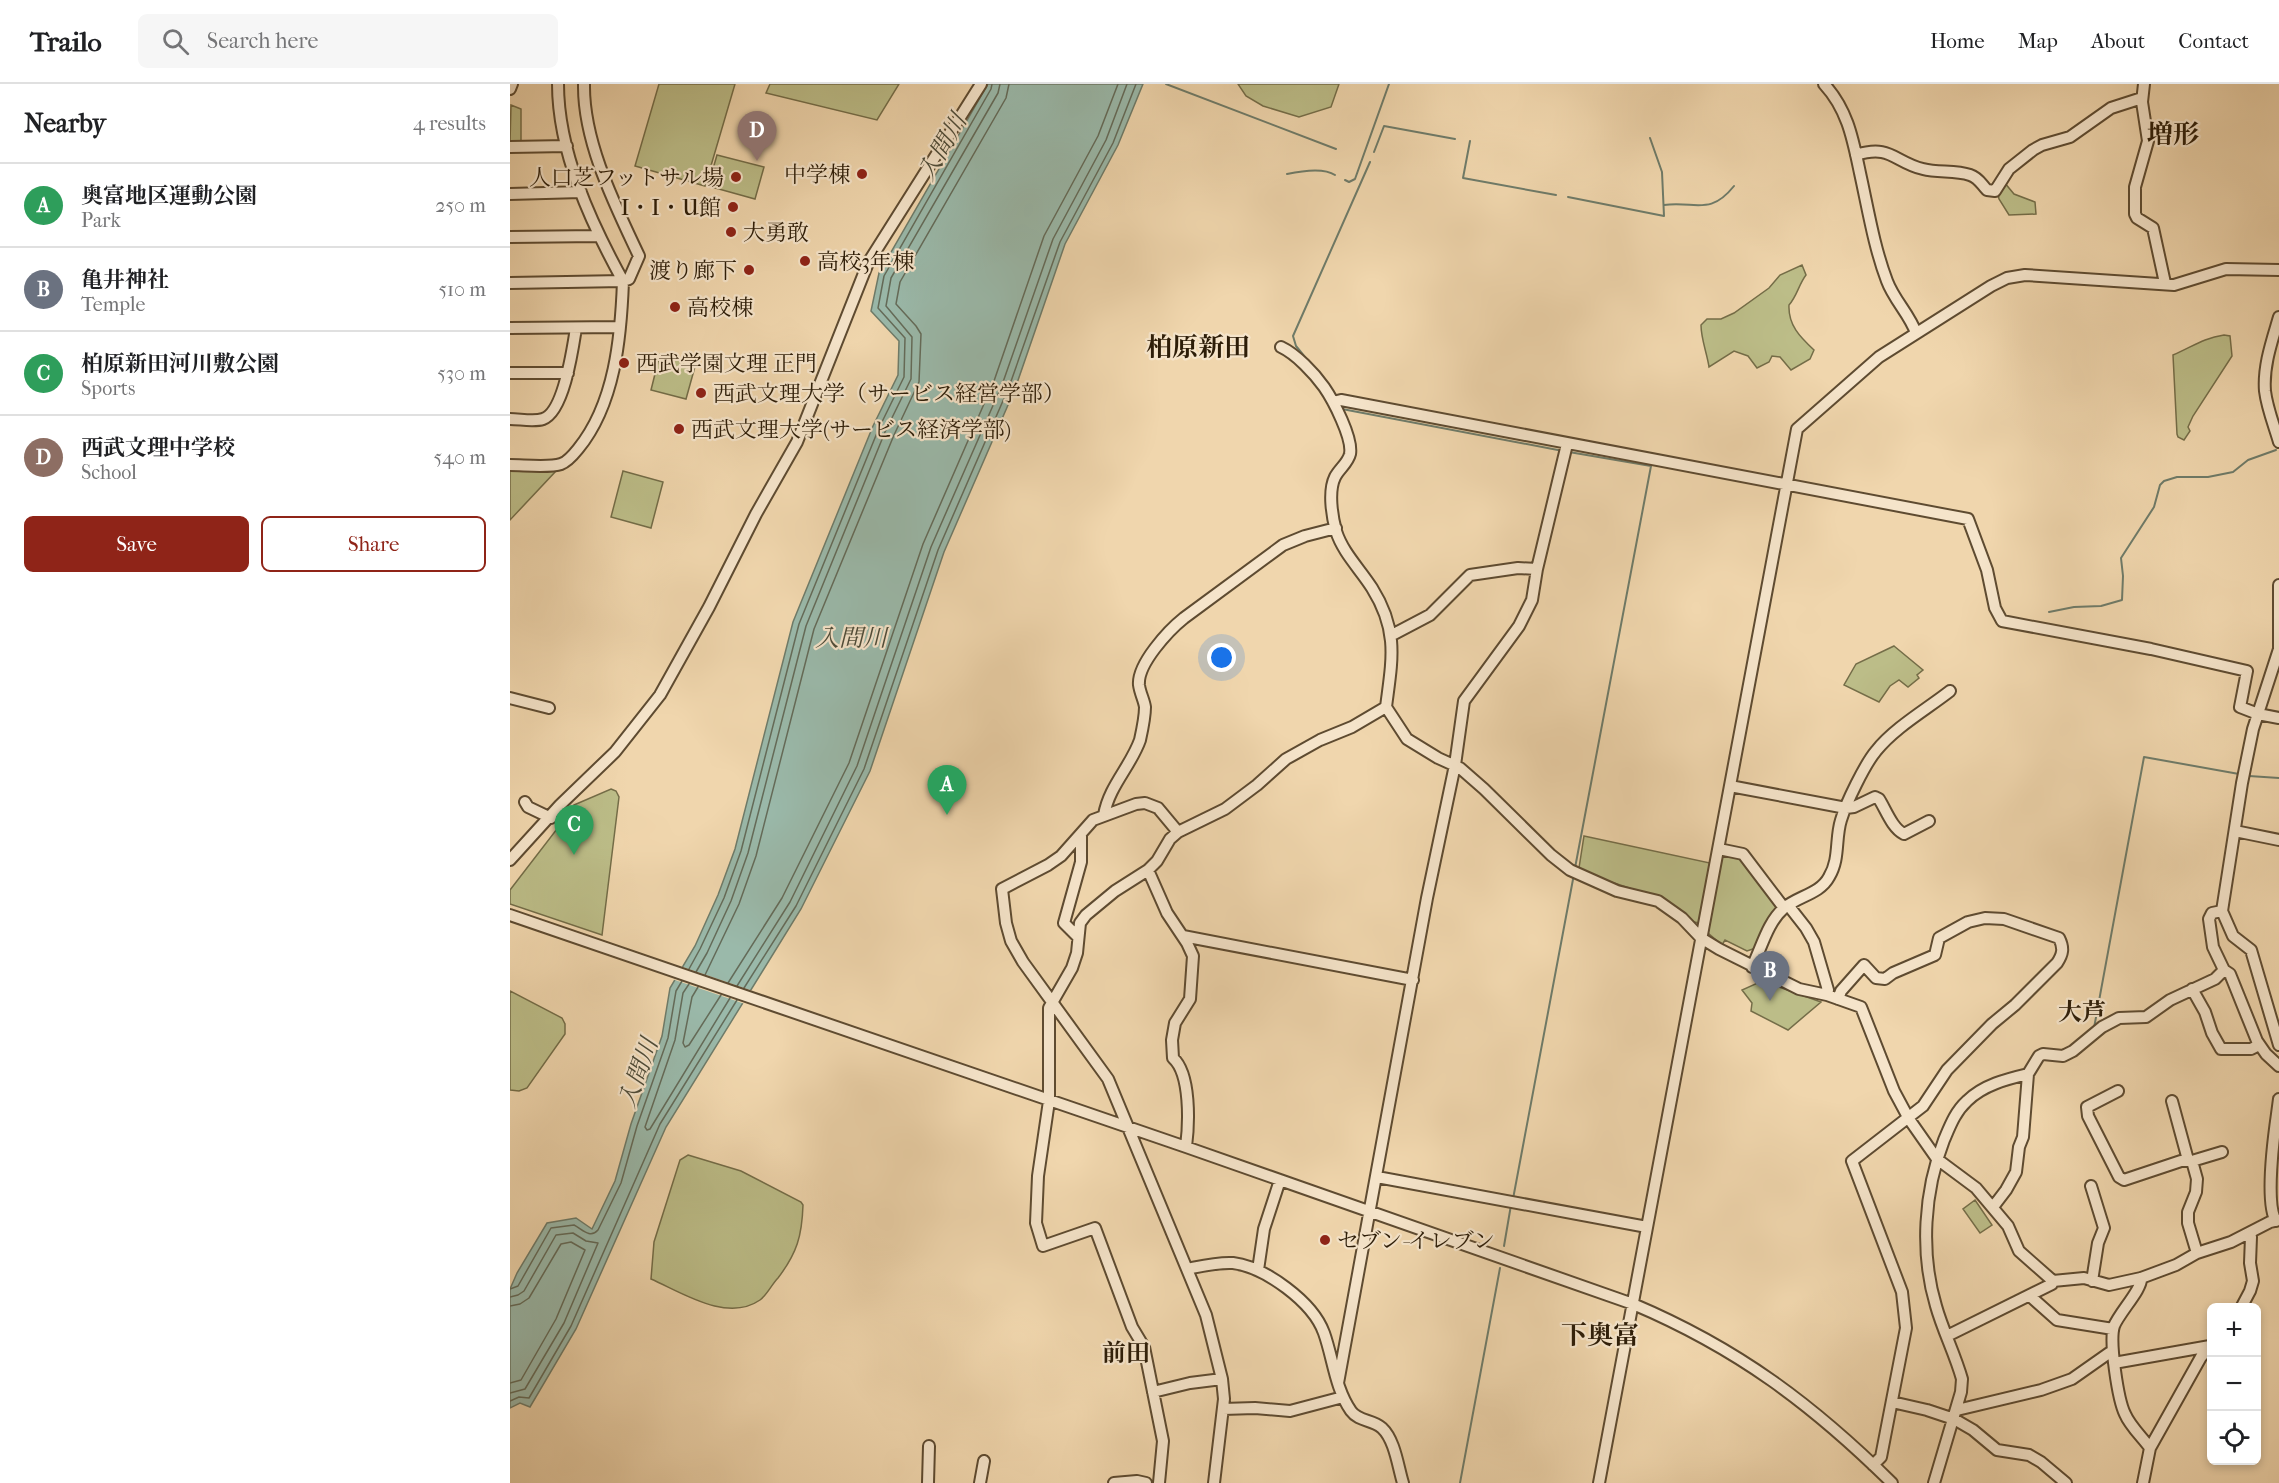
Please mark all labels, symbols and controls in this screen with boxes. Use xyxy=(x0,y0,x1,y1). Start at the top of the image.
search box xyxy=(138,14,558,68)
text: Trailo xyxy=(30,25,102,58)
icon: search xyxy=(159,25,192,58)
text: Search here xyxy=(207,28,318,54)
text: Home xyxy=(1930,29,1985,53)
text: Map xyxy=(2018,29,2058,53)
text: About xyxy=(2091,29,2145,53)
text: Contact xyxy=(2178,29,2249,53)
water label: 入間川 xyxy=(912,106,974,185)
text: Nearby xyxy=(24,108,106,139)
text: 4 results xyxy=(413,112,486,135)
pin: D xyxy=(738,112,776,161)
district label: 増形 xyxy=(2147,119,2199,150)
place label: 中学棟 xyxy=(784,162,850,188)
place label: 人口芝フットサル場 xyxy=(529,165,724,191)
marker: 中学棟 xyxy=(855,167,869,181)
marker: 人口芝フットサル場 xyxy=(729,170,743,184)
text: 奥富地区運動公園 xyxy=(81,183,257,209)
text: A xyxy=(37,194,50,217)
text: 250 m xyxy=(435,194,486,217)
place label: I・I・U館 xyxy=(621,195,721,221)
marker: I・I・U館 xyxy=(726,200,740,214)
text: Park xyxy=(81,209,121,232)
place label: 大勇敢 xyxy=(743,220,809,246)
marker: 大勇敢 xyxy=(724,225,738,239)
place label: 高校3年棟 xyxy=(817,249,914,275)
marker: 高校3年棟 xyxy=(798,254,812,268)
place label: 渡り廊下 xyxy=(649,258,737,284)
marker: 渡り廊下 xyxy=(742,263,756,277)
text: 亀井神社 xyxy=(81,267,169,293)
text: B xyxy=(37,278,50,301)
text: 510 m xyxy=(438,278,486,301)
text: Temple xyxy=(81,293,145,316)
place label: 高校棟 xyxy=(687,295,753,321)
marker: 高校棟 xyxy=(668,300,682,314)
district label: 柏原新田 xyxy=(1146,332,1250,363)
text: 柏原新田河川敷公園 xyxy=(81,351,279,377)
place label: 西武学園文理 正門 xyxy=(636,351,817,377)
marker: 西武学園文理 正門 xyxy=(617,356,631,370)
text: C xyxy=(37,362,50,385)
text: 530 m xyxy=(437,362,486,385)
text: Sports xyxy=(81,377,135,400)
place label: 西武文理大学（サービス経営学部） xyxy=(713,381,1065,407)
marker: 西武文理大学（サービス経営学部） xyxy=(694,386,708,400)
place label: 西武文理大学(サービス経済学部) xyxy=(691,417,1011,443)
marker: 西武文理大学(サービス経済学部) xyxy=(672,422,686,436)
text: 西武文理中学校 xyxy=(81,435,235,461)
text: D xyxy=(36,446,51,469)
text: 540 m xyxy=(434,446,486,469)
text: School xyxy=(81,461,137,484)
button: Save xyxy=(24,516,249,572)
button: Share xyxy=(261,516,486,572)
water label: 入間川 xyxy=(815,624,890,652)
your location xyxy=(1207,643,1236,672)
pin: A xyxy=(928,766,966,815)
pin: C xyxy=(554,806,594,855)
pin: B xyxy=(1750,952,1790,1001)
district label: 大芦 xyxy=(2058,998,2106,1026)
water label: 入間川 xyxy=(613,1032,664,1112)
place label: セブン-イレブン xyxy=(1337,1228,1495,1254)
marker: セブン-イレブン xyxy=(1318,1233,1332,1247)
map controls xyxy=(2207,1303,2261,1465)
button: + xyxy=(2207,1303,2261,1357)
district label: 下奥富 xyxy=(1561,1320,1639,1351)
district label: 前田 xyxy=(1102,1339,1150,1367)
button: − xyxy=(2207,1357,2261,1411)
button: locate xyxy=(2207,1411,2261,1465)

